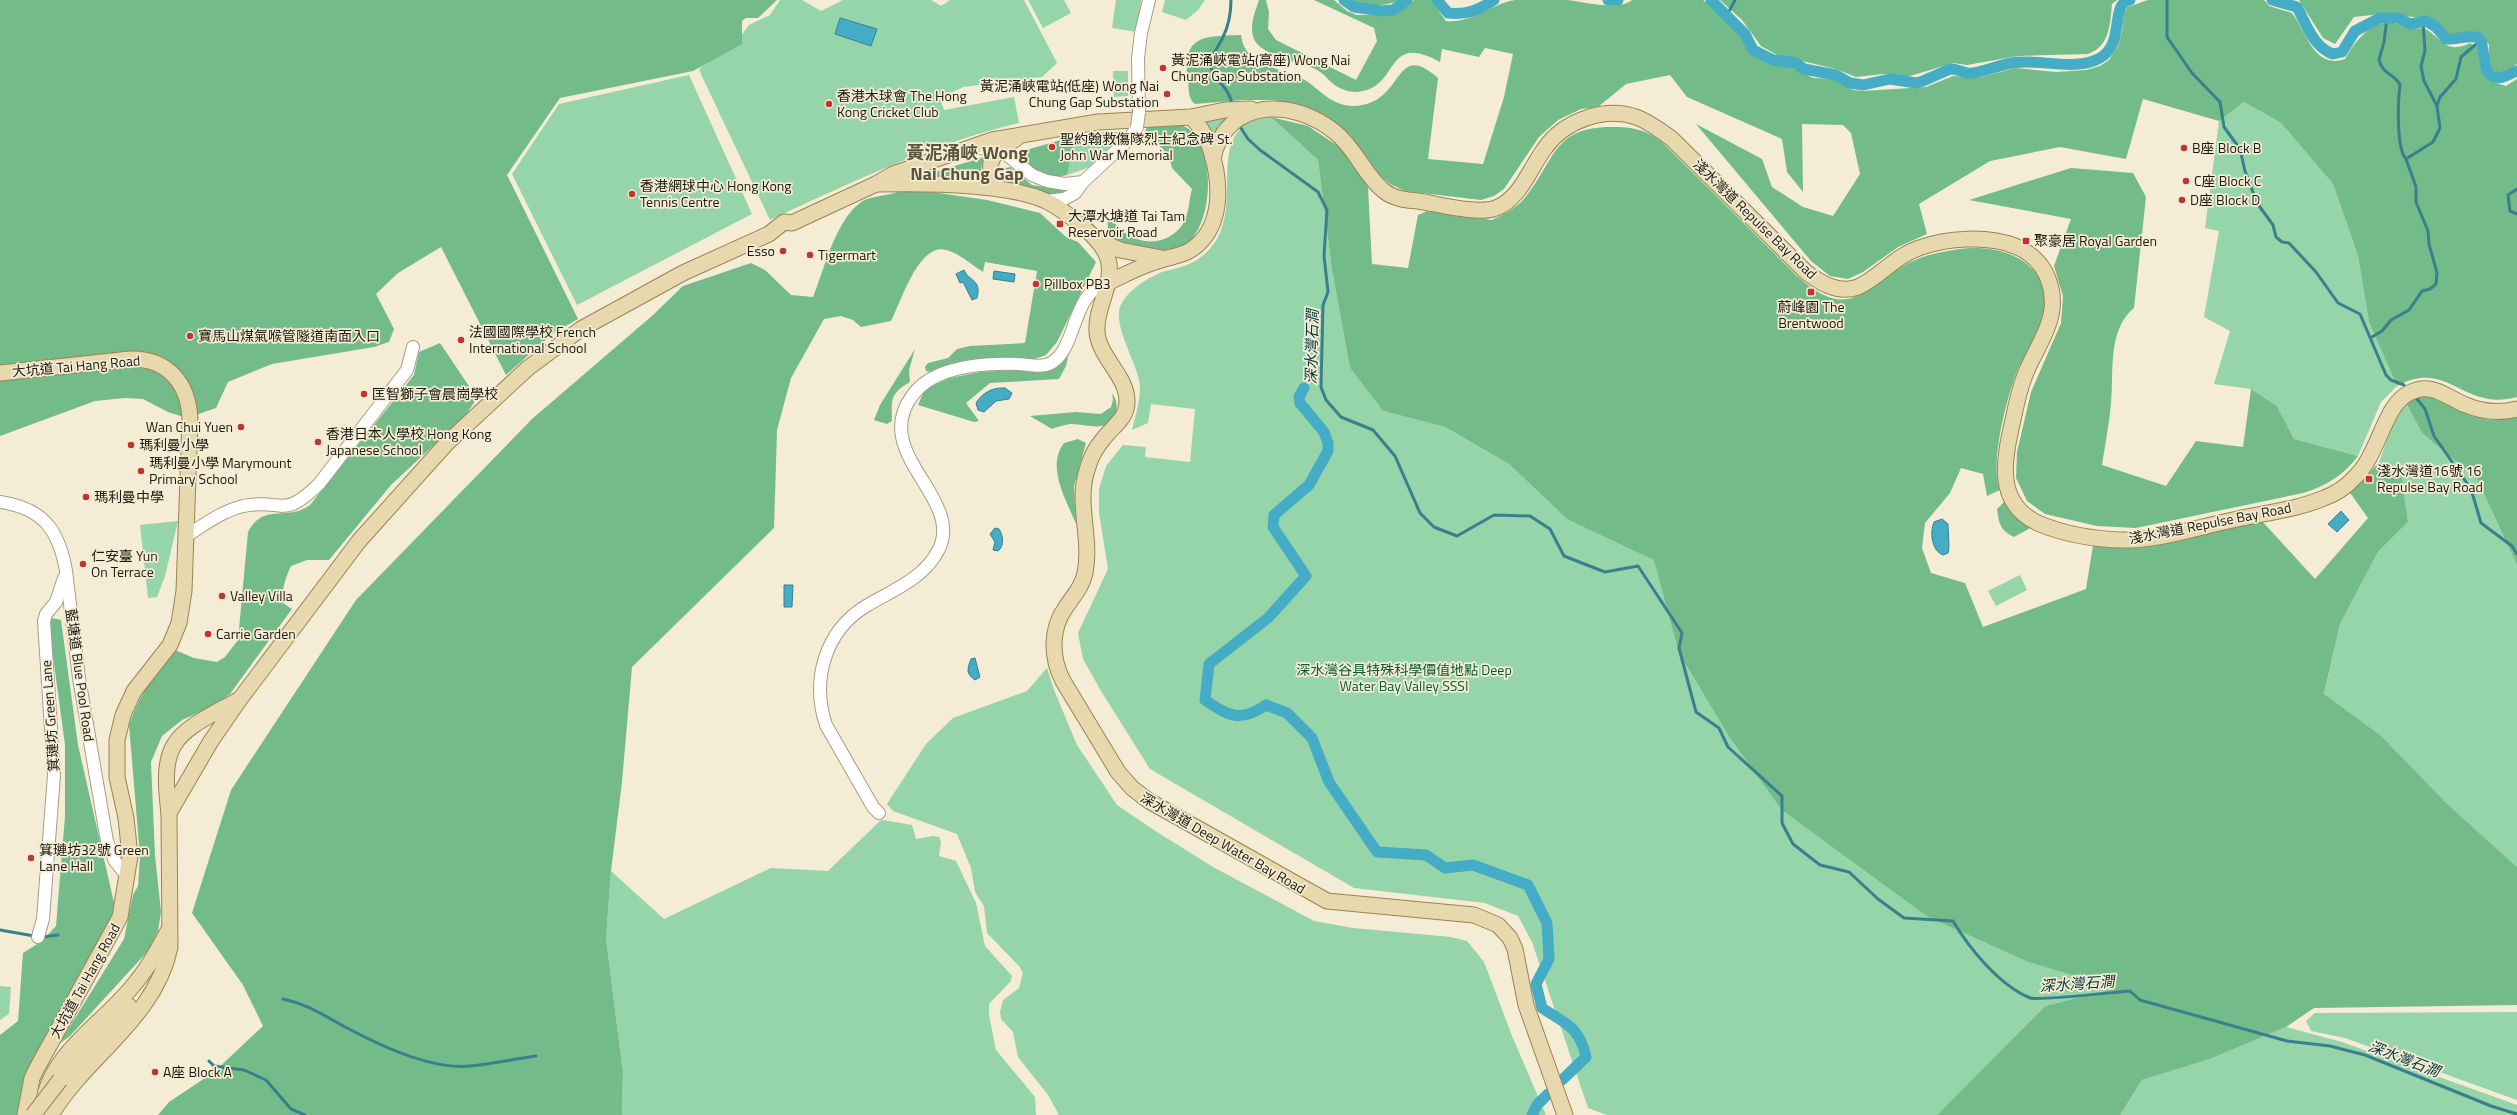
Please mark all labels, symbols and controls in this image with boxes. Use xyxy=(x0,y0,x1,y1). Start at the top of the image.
place label: 黃泥涌峽電站(高座) Wong Nai Chung Gap Substation xyxy=(1171,49,1350,86)
marker: 黃泥涌峽電站(高座) Wong Nai Chung Gap Substation xyxy=(1158,63,1168,73)
place label: 黃泥涌峽電站(低座) Wong Nai Chung Gap Substation xyxy=(980,75,1159,112)
place label: 香港木球會 The Hong Kong Cricket Club xyxy=(837,85,967,122)
marker: 黃泥涌峽電站(低座) Wong Nai Chung Gap Substation xyxy=(1162,89,1172,99)
marker: 香港木球會 The Hong Kong Cricket Club xyxy=(824,99,834,109)
place label: 聖約翰救傷隊烈士紀念碑 St. John War Memorial xyxy=(1060,128,1232,165)
place label: B座 Block B xyxy=(2192,137,2261,158)
district label: 黃泥涌峽 Wong Nai Chung Gap xyxy=(906,139,1028,187)
marker: 聖約翰救傷隊烈士紀念碑 St. John War Memorial xyxy=(1047,142,1057,152)
marker: B座 Block B xyxy=(2179,143,2189,153)
street label: 淺水灣道 Repulse Bay Road xyxy=(1689,154,1822,284)
place label: C座 Block C xyxy=(2194,170,2262,191)
place label: 香港網球中心 Hong Kong Tennis Centre xyxy=(640,175,792,212)
marker: C座 Block C xyxy=(2181,176,2191,186)
marker: 香港網球中心 Hong Kong Tennis Centre xyxy=(627,189,637,199)
place label: D座 Block D xyxy=(2190,189,2260,210)
marker: D座 Block D xyxy=(2177,195,2187,205)
place label: 大潭水塘道 Tai Tam Reservoir Road xyxy=(1068,205,1185,242)
marker: 大潭水塘道 Tai Tam Reservoir Road xyxy=(1055,219,1065,229)
place label: 聚豪居 Royal Garden xyxy=(2034,230,2157,251)
marker: 聚豪居 Royal Garden xyxy=(2021,236,2031,246)
place label: Esso xyxy=(747,240,775,261)
place label: Tigermart xyxy=(818,244,876,265)
marker: Esso xyxy=(778,246,788,256)
marker: Tigermart xyxy=(805,250,815,260)
place label: Pillbox PB3 xyxy=(1044,273,1111,294)
marker: Pillbox PB3 xyxy=(1031,279,1041,289)
marker: 蔚峰園 The Brentwood xyxy=(1806,287,1816,297)
place label: 蔚峰園 The Brentwood xyxy=(1777,296,1845,333)
water label: 深水灣石澗 xyxy=(1299,307,1324,385)
place label: 法國國際學校 French International School xyxy=(469,321,596,358)
place label: 寶馬山煤氣喉管隧道南面入口 xyxy=(198,325,380,346)
marker: 寶馬山煤氣喉管隧道南面入口 xyxy=(185,331,195,341)
marker: 法國國際學校 French International School xyxy=(456,335,466,345)
street label: 大坑道 Tai Hang Road xyxy=(11,349,141,382)
place label: 匡智獅子會晨崗學校 xyxy=(372,383,498,404)
marker: 匡智獅子會晨崗學校 xyxy=(359,389,369,399)
place label: Wan Chui Yuen xyxy=(146,416,233,437)
marker: Wan Chui Yuen xyxy=(236,422,246,432)
place label: 香港日本人學校 Hong Kong Japanese School xyxy=(326,423,492,460)
place label: 瑪利曼小學 xyxy=(139,434,209,455)
marker: 香港日本人學校 Hong Kong Japanese School xyxy=(313,437,323,447)
marker: 瑪利曼小學 xyxy=(126,440,136,450)
place label: 瑪利曼小學 Marymount Primary School xyxy=(149,452,291,489)
place label: 淺水灣道16號 16 Repulse Bay Road xyxy=(2377,460,2483,497)
marker: 瑪利曼小學 Marymount Primary School xyxy=(136,466,146,476)
marker: 淺水灣道16號 16 Repulse Bay Road xyxy=(2364,474,2374,484)
place label: 瑪利曼中學 xyxy=(94,486,164,507)
marker: 瑪利曼中學 xyxy=(81,492,91,502)
street label: 淺水灣道 Repulse Bay Road xyxy=(2127,496,2293,549)
place label: 仁安臺 Yun On Terrace xyxy=(91,545,158,582)
marker: 仁安臺 Yun On Terrace xyxy=(78,559,88,569)
place label: Valley Villa xyxy=(230,585,293,606)
marker: Valley Villa xyxy=(217,591,227,601)
street label: 藍塘道 Blue Pool Road xyxy=(61,607,100,743)
place label: Carrie Garden xyxy=(216,623,296,644)
marker: Carrie Garden xyxy=(203,629,213,639)
park label: 深水灣谷具特殊科學價值地點 Deep Water Bay Valley SSSI xyxy=(1296,659,1512,696)
street label: 箕璉坊 Green Lane xyxy=(35,660,64,772)
street label: 深水灣道 Deep Water Bay Road xyxy=(1137,787,1310,899)
place label: 箕璉坊32號 Green Lane Hall xyxy=(39,839,149,876)
marker: 箕璉坊32號 Green Lane Hall xyxy=(26,853,36,863)
street label: 大坑道 Tai Hang Road xyxy=(44,919,125,1042)
water label: 深水灣石澗 xyxy=(2039,969,2117,998)
water label: 深水灣石澗 xyxy=(2365,1034,2445,1083)
place label: A座 Block A xyxy=(163,1061,233,1082)
marker: A座 Block A xyxy=(150,1067,160,1077)

